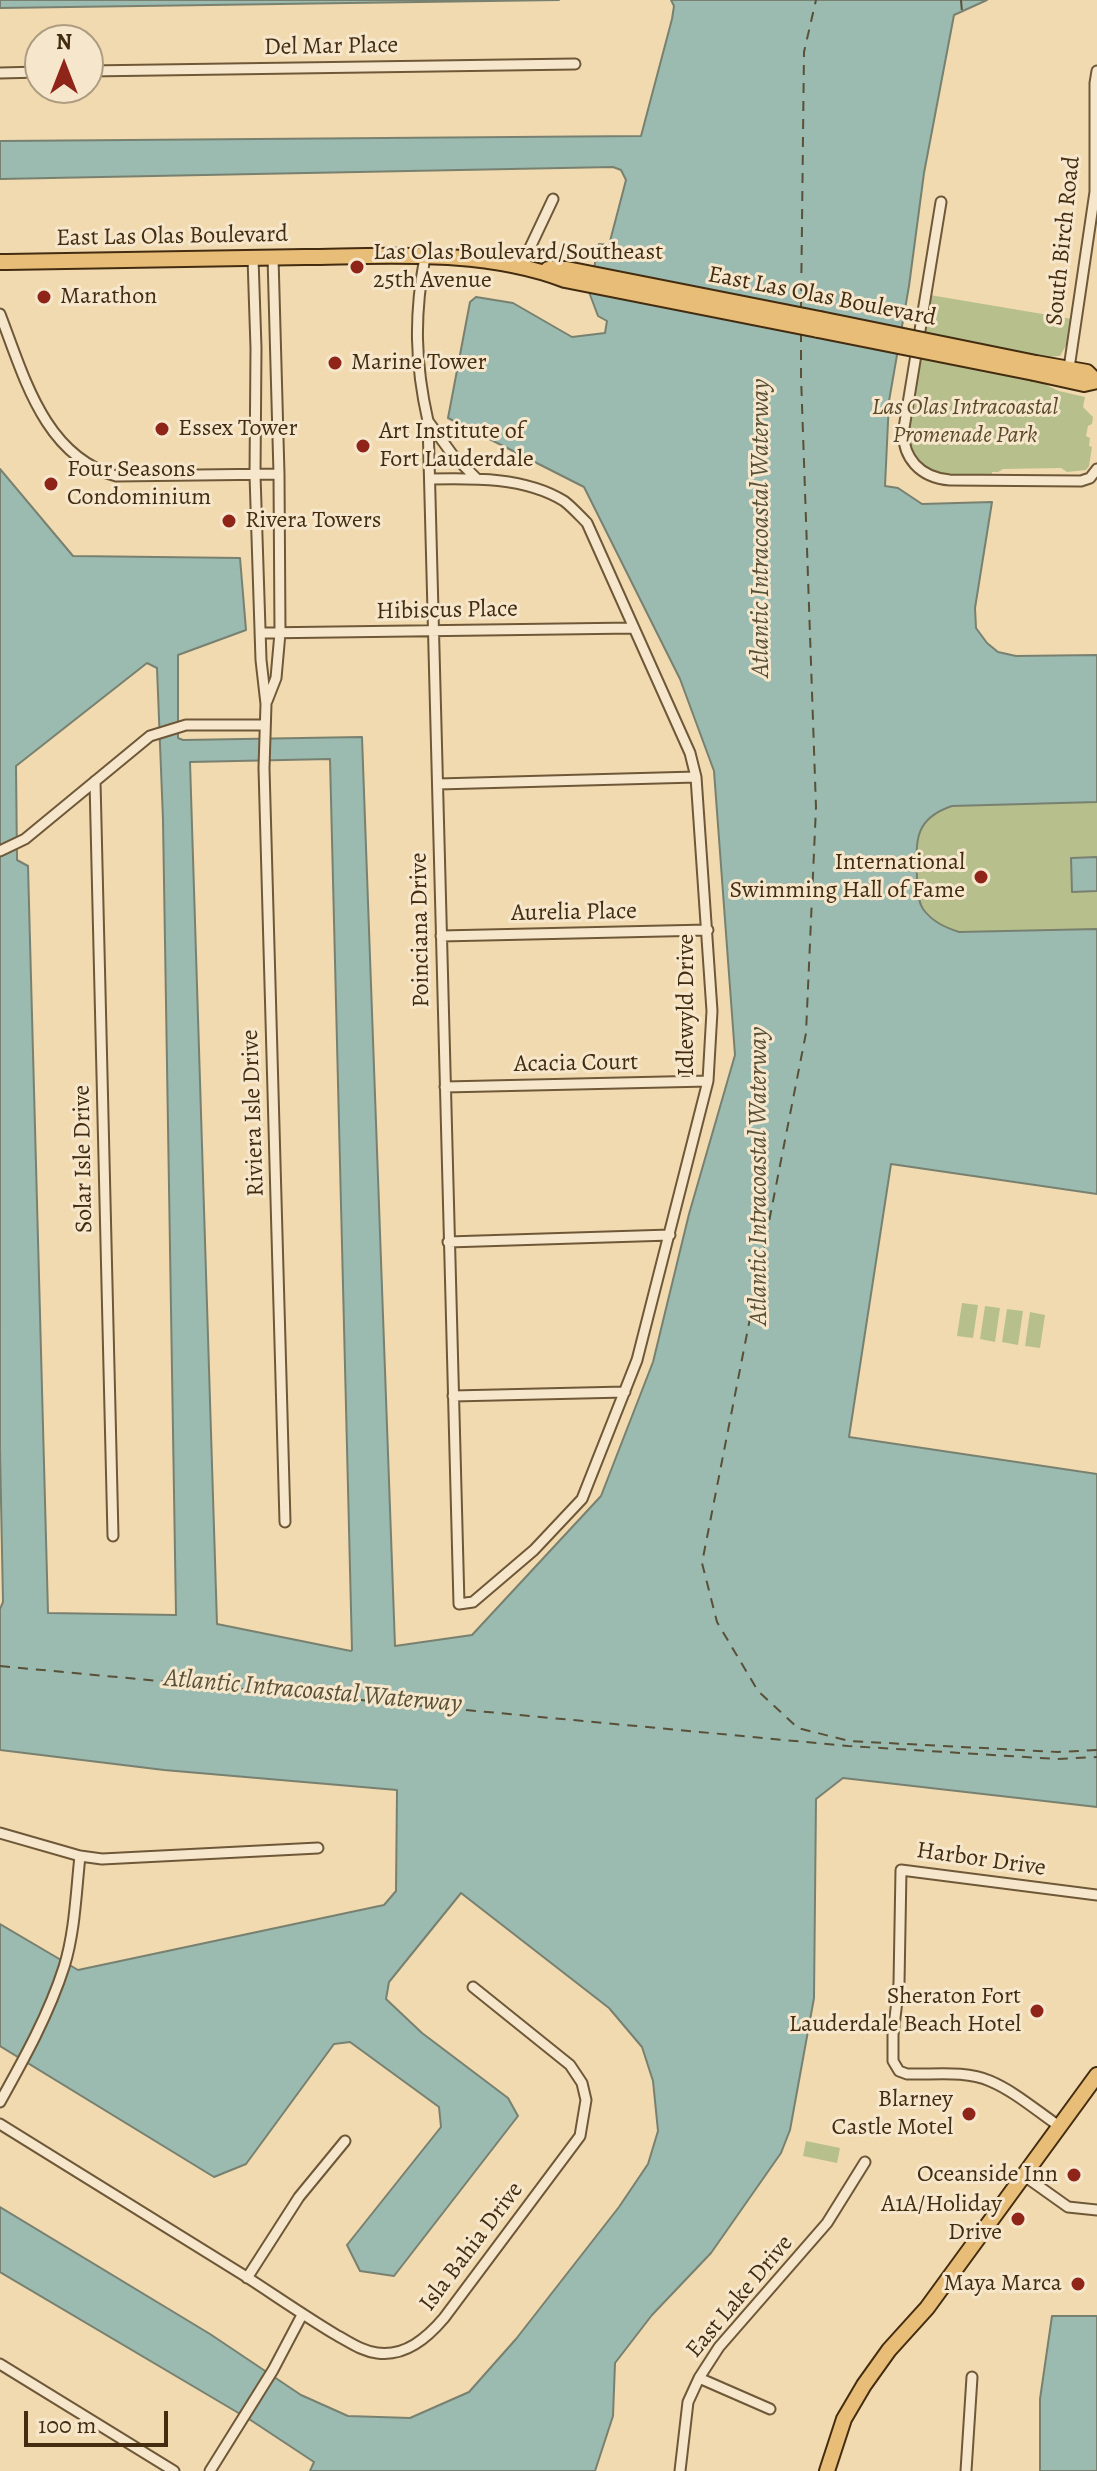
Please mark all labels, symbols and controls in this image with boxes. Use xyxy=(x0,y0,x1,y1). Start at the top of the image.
north arrow xyxy=(24,24,104,104)
text: N xyxy=(56,27,72,57)
street label: Del Mar Place xyxy=(264,31,398,63)
street label: South Birch Road xyxy=(1041,155,1087,327)
street label: East Las Olas Boulevard xyxy=(56,221,288,253)
place label: Las Olas Boulevard/Southeast 25th Avenue xyxy=(373,239,663,295)
marker: Las Olas Boulevard/Southeast 25th Avenue xyxy=(348,258,366,276)
street label: East Las Olas Boulevard xyxy=(705,261,939,333)
place label: Marathon xyxy=(60,283,157,311)
marker: Marathon xyxy=(35,288,53,306)
place label: Marine Tower xyxy=(351,349,487,377)
marker: Marine Tower xyxy=(326,354,344,372)
water label: Atlantic Intracoastal Waterway xyxy=(746,379,778,677)
park label: Las Olas Intracoastal Promenade Park xyxy=(872,394,1058,450)
place label: Essex Tower xyxy=(178,415,298,443)
place label: Art Institute of Fort Lauderdale xyxy=(379,418,534,474)
marker: Essex Tower xyxy=(153,420,171,438)
marker: Art Institute of Fort Lauderdale xyxy=(354,437,372,455)
place label: Four Seasons Condominium xyxy=(67,456,211,512)
marker: Four Seasons Condominium xyxy=(42,475,60,493)
place label: Rivera Towers xyxy=(245,507,381,535)
marker: Rivera Towers xyxy=(220,512,238,530)
street label: Hibiscus Place xyxy=(376,595,518,627)
place label: International Swimming Hall of Fame xyxy=(729,849,965,905)
street label: Poinciana Drive xyxy=(405,852,437,1008)
marker: International Swimming Hall of Fame xyxy=(972,868,990,886)
street label: Aurelia Place xyxy=(511,898,637,928)
street label: Idlewyld Drive xyxy=(673,934,701,1076)
water label: Atlantic Intracoastal Waterway xyxy=(744,1027,776,1325)
street label: Riviera Isle Drive xyxy=(237,1029,271,1197)
street label: Acacia Court xyxy=(514,1049,638,1079)
street label: Solar Isle Drive xyxy=(68,1085,100,1233)
water label: Atlantic Intracoastal Waterway xyxy=(163,1663,463,1721)
street label: Harbor Drive xyxy=(915,1837,1047,1883)
place label: Sheraton Fort Lauderdale Beach Hotel xyxy=(789,1983,1021,2039)
marker: Sheraton Fort Lauderdale Beach Hotel xyxy=(1028,2002,1046,2020)
place label: Blarney Castle Motel xyxy=(832,2086,953,2142)
marker: Blarney Castle Motel xyxy=(960,2105,978,2123)
place label: Oceanside Inn xyxy=(917,2161,1058,2189)
marker: Oceanside Inn xyxy=(1065,2166,1083,2184)
street label: Isla Bahia Drive xyxy=(414,2177,530,2317)
place label: A1A/Holiday Drive xyxy=(881,2191,1002,2247)
marker: A1A/Holiday Drive xyxy=(1009,2210,1027,2228)
street label: East Lake Drive xyxy=(680,2230,800,2364)
place label: Maya Marca xyxy=(944,2270,1062,2298)
marker: Maya Marca xyxy=(1069,2275,1087,2293)
scale bar xyxy=(28,2395,172,2445)
text: 100 m xyxy=(38,2409,97,2441)

